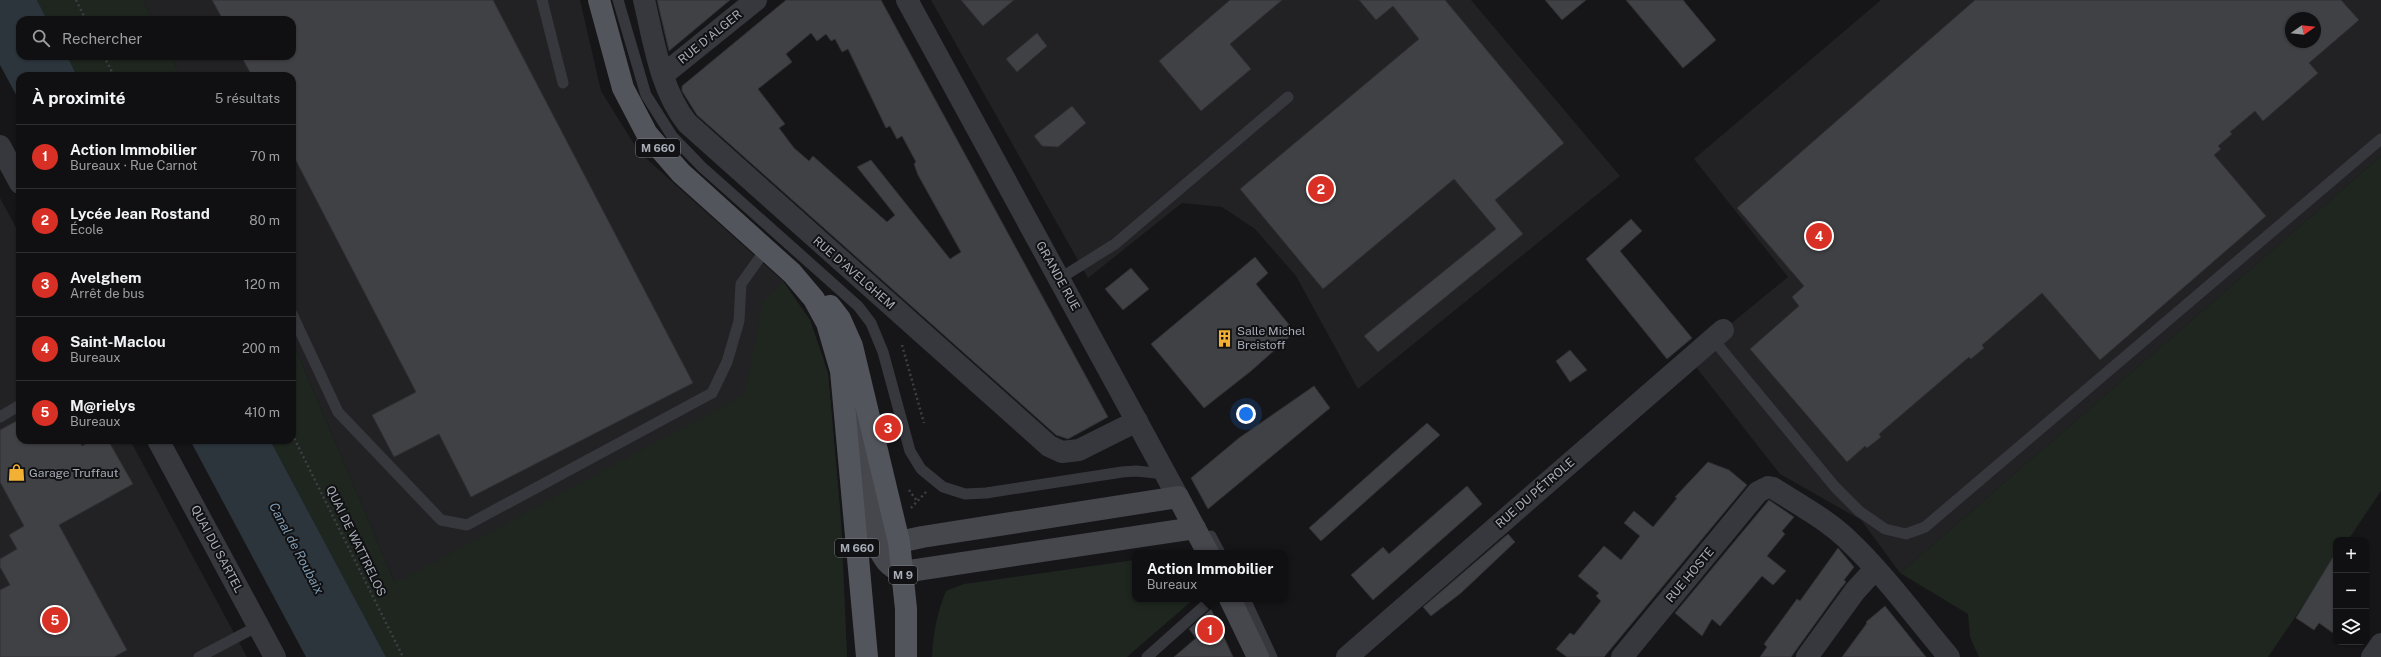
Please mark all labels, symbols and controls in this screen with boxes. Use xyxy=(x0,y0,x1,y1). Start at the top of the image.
street label: RUE D'ALGER xyxy=(675,7,745,67)
north arrow xyxy=(2285,12,2321,48)
search box xyxy=(16,16,296,60)
icon: search xyxy=(30,27,52,49)
text: Rechercher xyxy=(62,30,142,47)
text: À proximité xyxy=(32,88,126,108)
text: 5 résultats xyxy=(215,91,280,106)
road number: M 660 xyxy=(636,139,680,157)
text: Action Immobilier xyxy=(70,141,197,158)
text: 1 xyxy=(42,149,48,164)
text: 70 m xyxy=(250,149,280,164)
text: Bureaux · Rue Carnot xyxy=(70,158,197,173)
pin: 2 xyxy=(1308,174,1334,204)
text: Lycée Jean Rostand xyxy=(70,205,210,222)
text: 2 xyxy=(41,213,49,228)
text: 80 m xyxy=(249,213,280,228)
pin: 4 xyxy=(1806,221,1832,251)
text: École xyxy=(70,222,103,237)
street label: RUE D'AVELGHEM xyxy=(810,234,898,312)
street label: GRANDE RUE xyxy=(1033,239,1083,313)
text: Avelghem xyxy=(70,269,142,286)
text: 3 xyxy=(41,277,49,292)
text: 120 m xyxy=(245,277,280,292)
text: Arrêt de bus xyxy=(70,286,144,301)
place label: Salle Michel Breistoff xyxy=(1237,324,1306,352)
building icon: Salle Michel Breistoff xyxy=(1214,328,1234,348)
text: Saint-Maclou xyxy=(70,333,166,350)
text: 4 xyxy=(41,341,49,356)
text: 200 m xyxy=(242,341,280,356)
text: Bureaux xyxy=(70,350,121,365)
text: M@rielys xyxy=(70,397,135,414)
your location xyxy=(1236,404,1256,424)
text: 5 xyxy=(41,405,49,420)
text: 410 m xyxy=(244,405,280,420)
pin: 3 xyxy=(875,413,901,443)
text: Bureaux xyxy=(70,414,121,429)
street label: RUE DU PÉTROLE xyxy=(1493,455,1577,531)
shop icon: Garage Truffaut xyxy=(6,463,26,483)
place label: Garage Truffaut xyxy=(29,466,119,480)
street label: QUAI DE WATTRELOS xyxy=(323,483,389,599)
water label: Canal de Roubaix xyxy=(266,500,327,597)
street label: QUAI DU SARTEL xyxy=(188,503,246,595)
map controls xyxy=(2333,537,2369,645)
button: + xyxy=(2333,537,2369,573)
road number: M 660 xyxy=(835,539,879,557)
street label: RUE HOSTE xyxy=(1663,545,1717,605)
popup xyxy=(1132,550,1288,602)
text: Action Immobilier xyxy=(1147,560,1273,577)
road number: M 9 xyxy=(889,566,917,584)
button: − xyxy=(2333,573,2369,609)
text: Bureaux xyxy=(1147,577,1197,592)
pin: 5 xyxy=(42,605,68,635)
button: layers xyxy=(2333,609,2369,645)
pin: 1 xyxy=(1197,615,1223,645)

